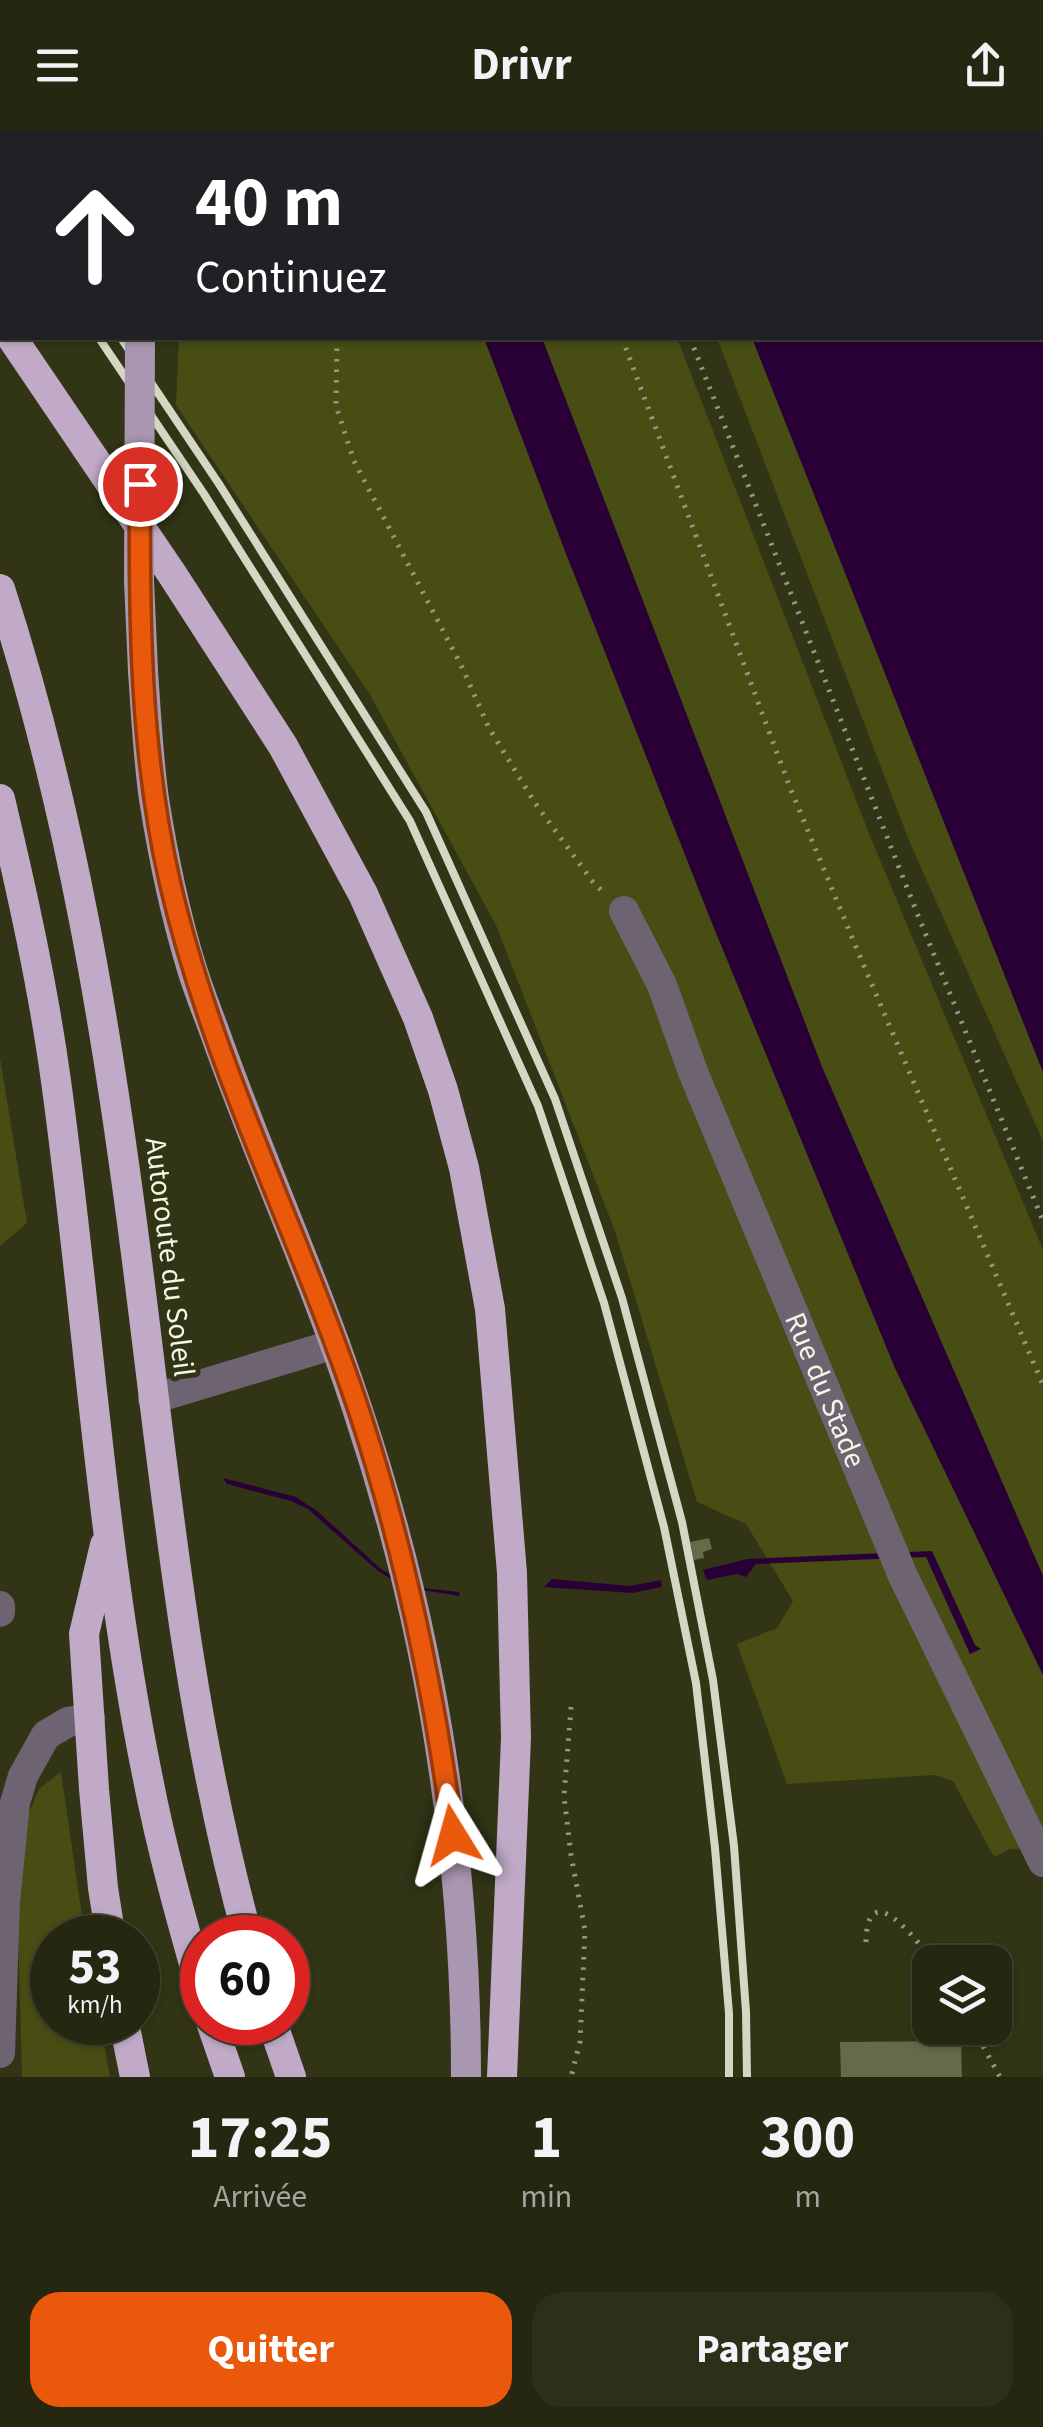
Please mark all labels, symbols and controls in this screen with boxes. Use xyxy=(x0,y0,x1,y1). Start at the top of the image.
text: Drivr xyxy=(471,33,572,97)
icon: menu xyxy=(30,38,85,93)
icon: share xyxy=(958,38,1013,93)
text: 40 m xyxy=(195,153,343,253)
icon: ahead xyxy=(30,170,160,300)
text: Continuez xyxy=(195,246,387,310)
pin xyxy=(98,442,183,527)
icon: arrive xyxy=(113,457,168,512)
street label: Autoroute du Soleil xyxy=(134,1135,206,1379)
street label: Rue du Stade xyxy=(773,1306,877,1474)
position arrow xyxy=(401,1783,505,1887)
speed limit sign: 60 xyxy=(180,1915,310,2045)
text: 53 xyxy=(69,1932,121,2003)
map controls xyxy=(912,1945,1012,2045)
button: layers xyxy=(912,1945,1012,2045)
text: km/h xyxy=(67,1987,123,2023)
text: 17:25 xyxy=(188,2096,333,2181)
text: 1 xyxy=(531,2096,562,2181)
text: 300 xyxy=(760,2096,855,2181)
text: Arrivée xyxy=(213,2174,307,2220)
text: min xyxy=(520,2174,572,2220)
text: m xyxy=(794,2174,821,2220)
button: Quitter xyxy=(30,2292,512,2407)
button: Partager xyxy=(532,2292,1013,2407)

